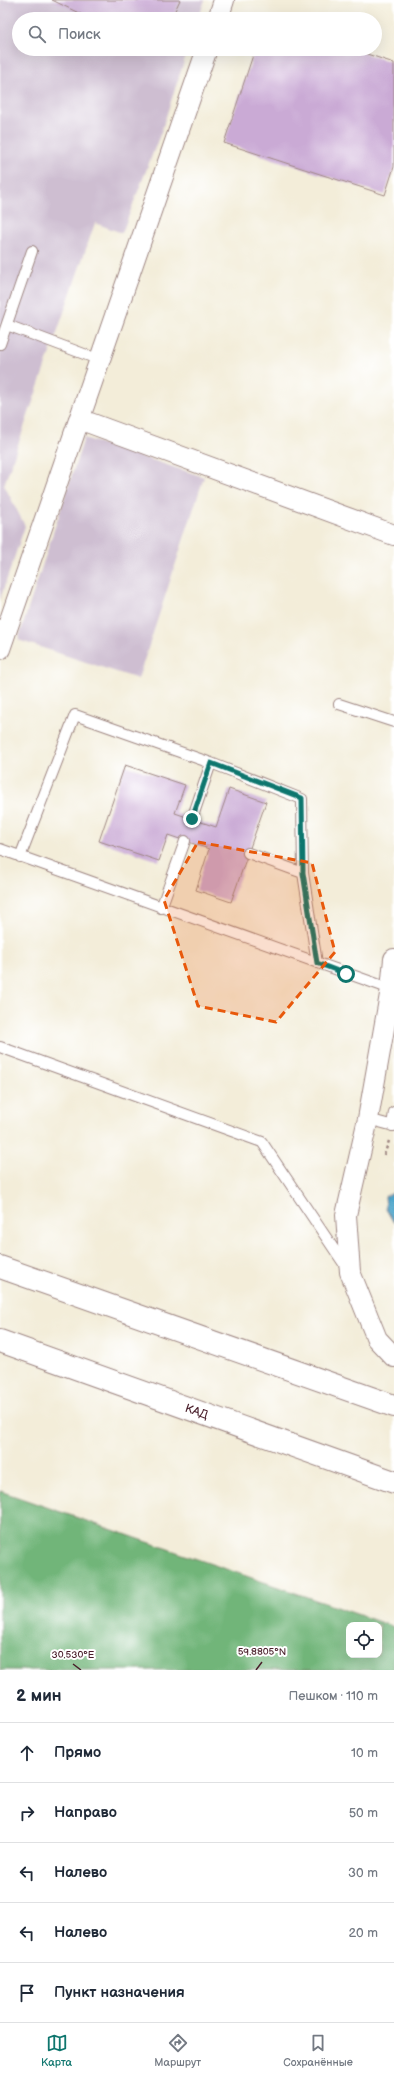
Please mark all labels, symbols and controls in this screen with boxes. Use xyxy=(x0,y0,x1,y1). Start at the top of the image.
search box xyxy=(12,12,382,56)
icon: search xyxy=(26,23,48,45)
text: Поиск xyxy=(58,25,101,44)
route end xyxy=(183,810,201,828)
route start xyxy=(337,965,355,983)
street label: КАД xyxy=(183,1401,211,1423)
map controls xyxy=(346,1622,382,1658)
button: locate xyxy=(346,1622,382,1658)
text: 59.8805°N xyxy=(238,1646,286,1658)
text: 30.530°E xyxy=(52,1649,95,1661)
text: 2 мин xyxy=(16,1686,62,1706)
text: Пешком · 110 m xyxy=(289,1688,378,1704)
icon: ahead xyxy=(16,1742,38,1764)
text: Прямо xyxy=(54,1743,101,1762)
text: 10 m xyxy=(351,1745,378,1761)
icon: right xyxy=(16,1802,38,1824)
text: Направо xyxy=(54,1803,117,1822)
text: 50 m xyxy=(349,1805,378,1821)
icon: left xyxy=(16,1862,38,1884)
text: Налево xyxy=(54,1863,107,1882)
text: 30 m xyxy=(348,1865,378,1881)
icon: left xyxy=(16,1922,38,1944)
text: Налево xyxy=(54,1923,107,1942)
text: 20 m xyxy=(348,1925,378,1941)
icon: arrive xyxy=(16,1982,38,2004)
text: Пункт назначения xyxy=(54,1983,185,2002)
tab: Карта xyxy=(41,2032,72,2069)
tab: Маршрут xyxy=(154,2032,201,2069)
tab: Сохранённые xyxy=(283,2032,353,2069)

